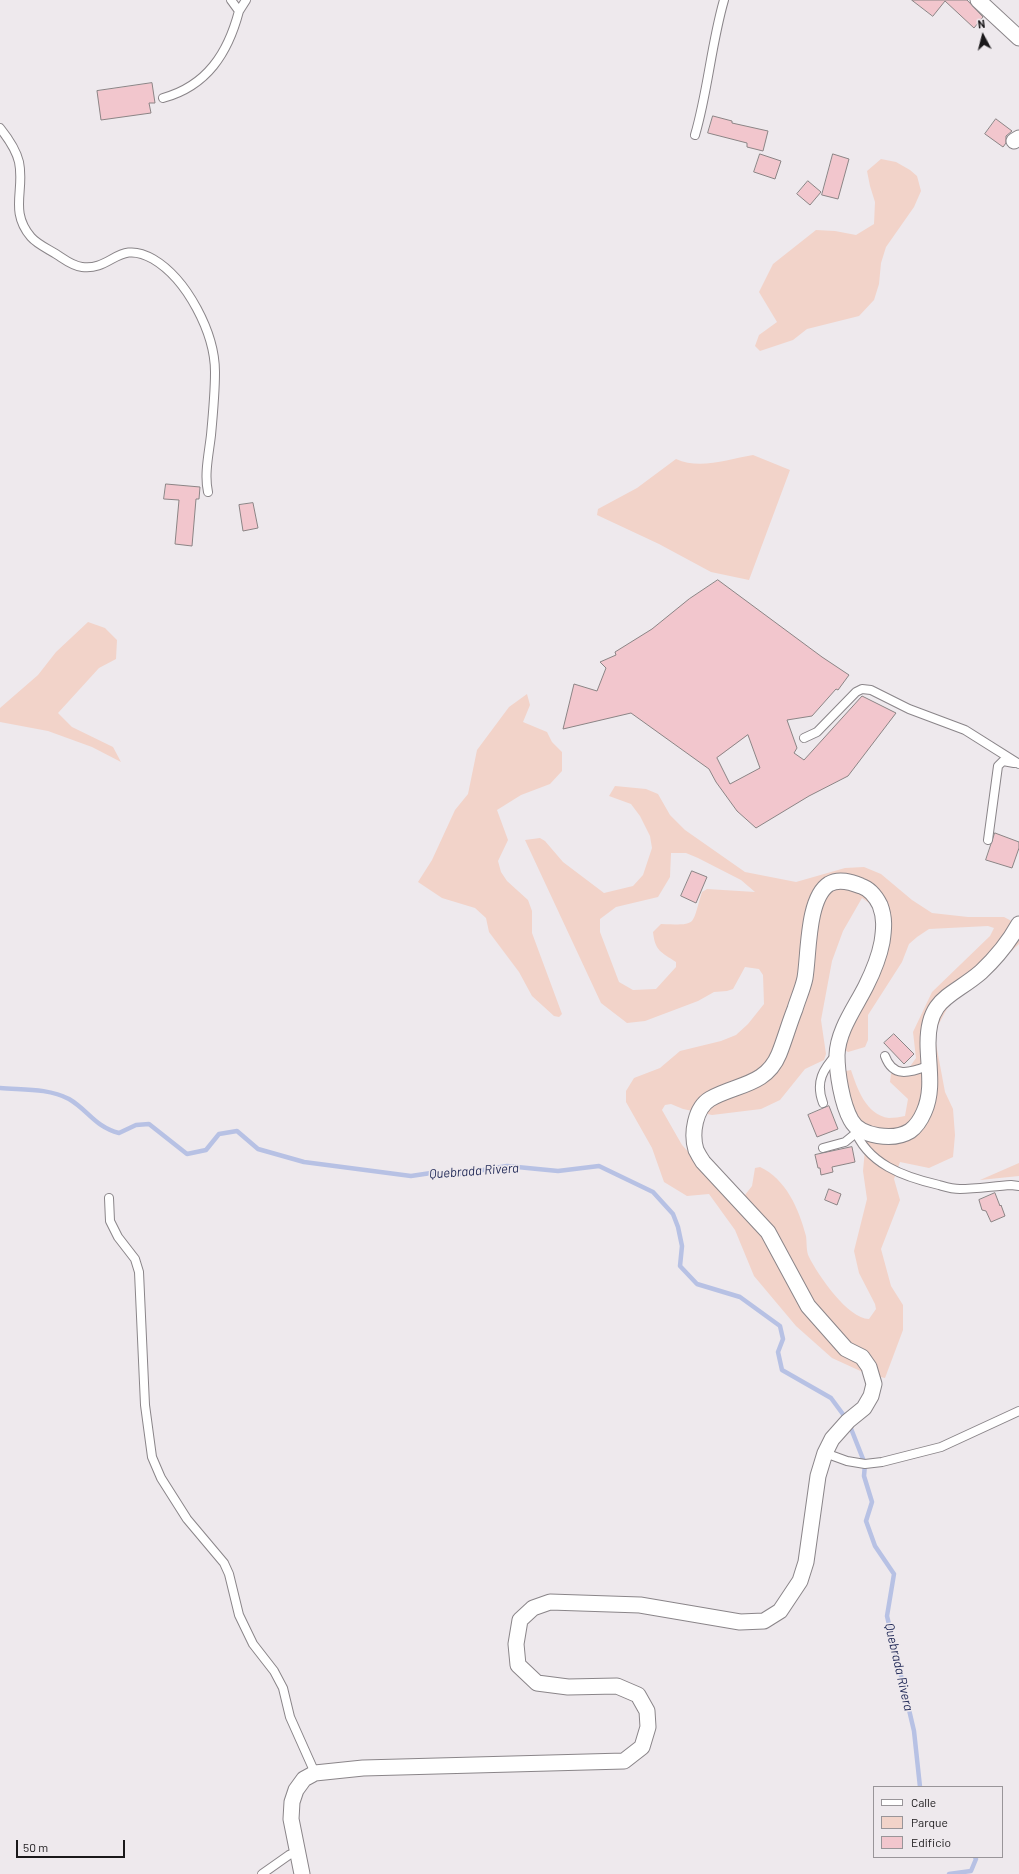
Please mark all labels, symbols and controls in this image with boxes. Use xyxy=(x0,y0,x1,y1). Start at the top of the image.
north arrow xyxy=(963,16,1003,56)
text: N xyxy=(977,17,986,30)
water label: Quebrada Rivera xyxy=(429,1160,519,1182)
water label: Quebrada Rivera xyxy=(881,1621,917,1713)
legend xyxy=(873,1786,1003,1858)
text: Calle xyxy=(911,1795,936,1809)
text: Parque xyxy=(911,1815,948,1829)
scale bar xyxy=(18,1832,127,1858)
text: Edificio xyxy=(911,1835,951,1849)
text: 50 m xyxy=(23,1840,48,1854)

